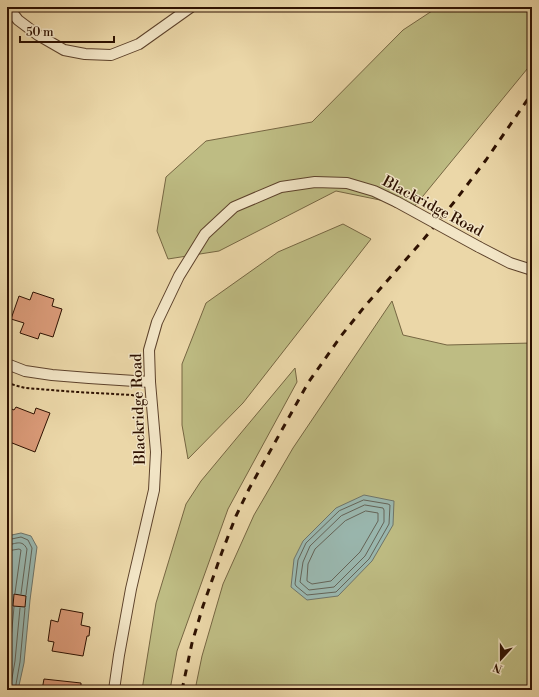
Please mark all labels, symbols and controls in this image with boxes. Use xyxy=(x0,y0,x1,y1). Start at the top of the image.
scale bar xyxy=(20,18,114,44)
text: 50 m xyxy=(26,25,54,40)
street label: Blackridge Road xyxy=(378,171,487,241)
street label: Blackridge Road xyxy=(127,353,150,466)
north arrow xyxy=(481,639,521,679)
text: N xyxy=(491,659,504,675)

